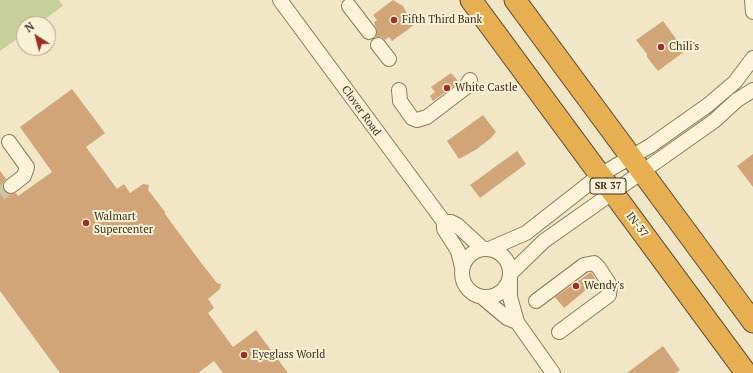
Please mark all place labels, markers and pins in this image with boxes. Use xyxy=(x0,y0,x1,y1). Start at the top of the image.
place label: Fifth Third Bank xyxy=(402,13,482,27)
marker: Fifth Third Bank xyxy=(389,15,399,25)
place label: Chili's xyxy=(669,40,699,54)
marker: Chili's xyxy=(656,42,666,52)
place label: White Castle xyxy=(455,81,518,95)
marker: White Castle xyxy=(442,83,452,93)
place label: Walmart Supercenter xyxy=(94,210,153,236)
marker: Walmart Supercenter xyxy=(81,218,91,228)
place label: Wendy's xyxy=(584,279,624,293)
marker: Wendy's xyxy=(571,281,581,291)
place label: Eyeglass World xyxy=(252,348,325,362)
marker: Eyeglass World xyxy=(239,350,249,360)

